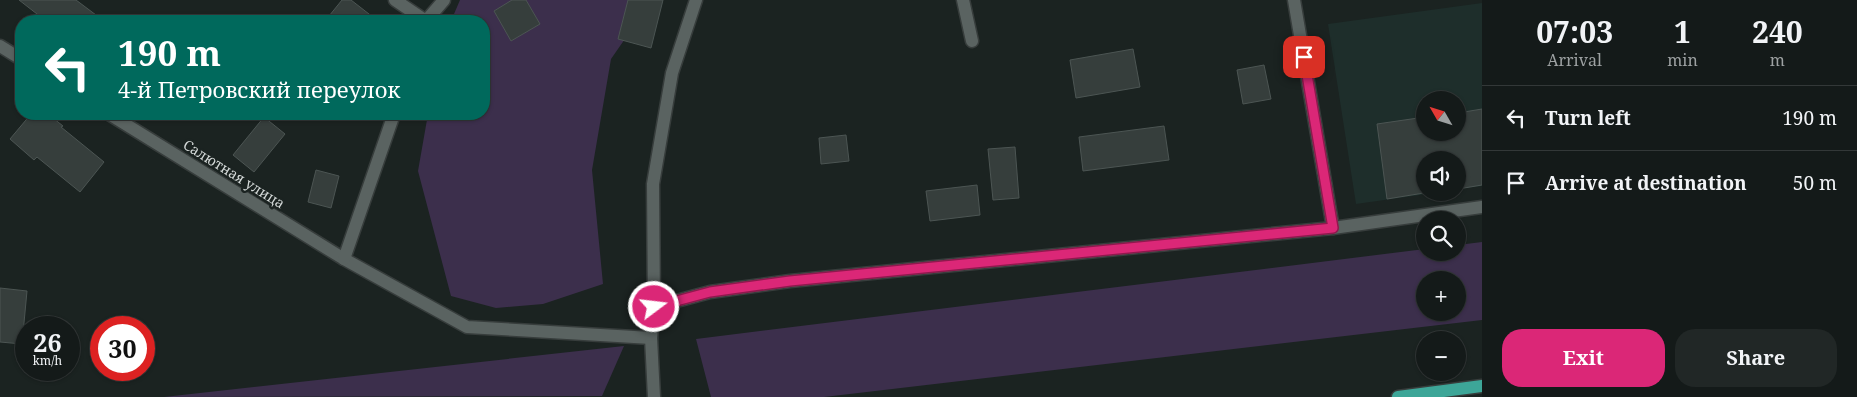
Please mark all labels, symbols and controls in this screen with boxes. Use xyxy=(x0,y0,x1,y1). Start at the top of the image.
text: 07:03 xyxy=(1536,11,1613,52)
text: 1 xyxy=(1674,11,1691,52)
text: 240 xyxy=(1752,11,1803,52)
text: 190 m xyxy=(118,29,221,76)
icon: left xyxy=(35,35,100,100)
pin xyxy=(1283,36,1325,78)
icon: arrive xyxy=(1290,43,1318,71)
text: Arrival xyxy=(1547,49,1602,71)
text: min xyxy=(1667,49,1698,71)
text: m xyxy=(1770,49,1785,71)
text: 4-й Петровский переулок xyxy=(118,74,400,104)
north arrow xyxy=(1416,91,1466,141)
map controls xyxy=(1416,91,1466,381)
icon: left xyxy=(1502,104,1530,132)
text: Turn left xyxy=(1545,105,1631,131)
text: 190 m xyxy=(1782,105,1837,131)
street label: Салютная улица xyxy=(180,135,289,212)
button: sound xyxy=(1416,151,1466,201)
icon: arrive xyxy=(1502,169,1530,197)
text: Arrive at destination xyxy=(1545,170,1747,196)
text: 50 m xyxy=(1793,170,1837,196)
button: search xyxy=(1416,211,1466,261)
button: + xyxy=(1416,271,1466,321)
position arrow xyxy=(627,280,679,332)
speed limit sign: 30 xyxy=(90,316,155,381)
text: 26 xyxy=(33,325,62,359)
button: Exit xyxy=(1502,329,1665,387)
button: Share xyxy=(1675,329,1837,387)
button: − xyxy=(1416,331,1466,381)
text: km/h xyxy=(33,352,62,369)

